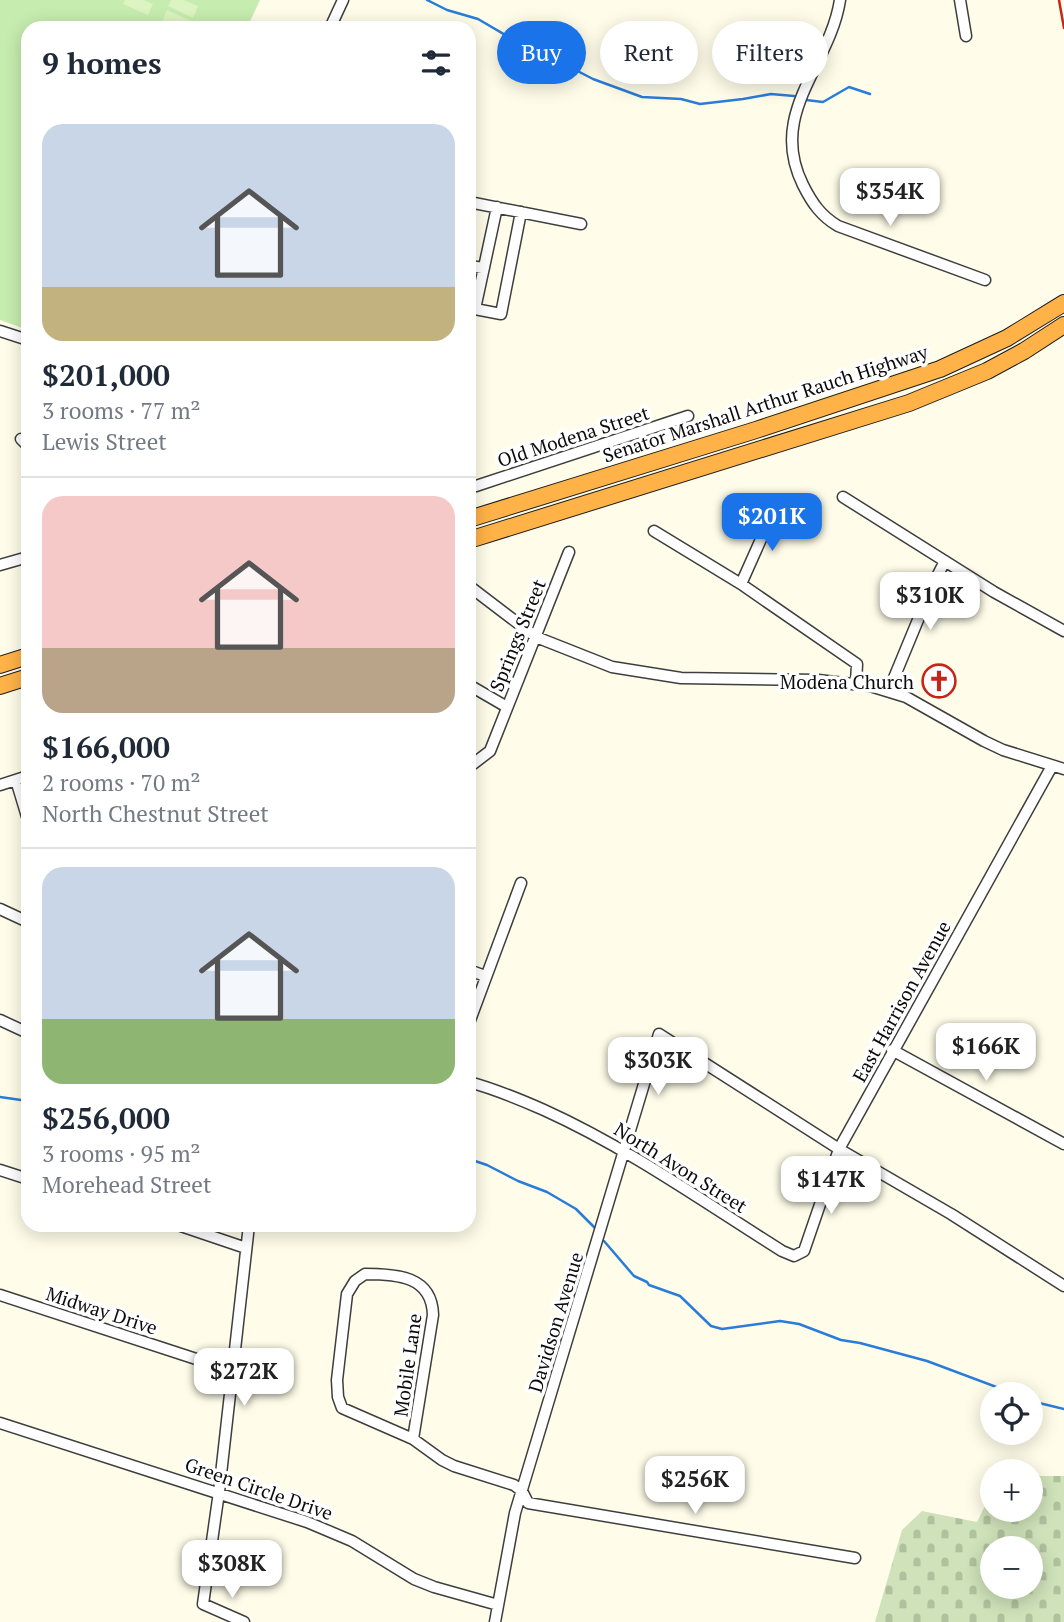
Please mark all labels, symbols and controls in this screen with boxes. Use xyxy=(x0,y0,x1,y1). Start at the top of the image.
chip: Buy xyxy=(497,21,586,84)
chip: Rent xyxy=(600,21,698,84)
chip: Filters xyxy=(712,21,828,84)
text: 9 homes xyxy=(42,43,161,83)
icon: filters xyxy=(417,44,455,82)
pin: $354K xyxy=(841,168,939,228)
icon: home xyxy=(186,170,312,296)
text: $354K xyxy=(856,175,924,206)
street label: Senator Marshall Arthur Rauch Highway xyxy=(599,338,931,467)
text: $201,000 xyxy=(42,355,170,395)
text: 3 rooms · 77 m² xyxy=(42,395,201,426)
street label: Old Modena Street xyxy=(494,400,652,472)
text: Lewis Street xyxy=(42,426,167,457)
pin: $201K xyxy=(723,494,821,553)
text: $201K xyxy=(738,500,806,531)
icon: home xyxy=(186,542,312,668)
pin: $310K xyxy=(881,572,979,632)
street label: Springs Street xyxy=(483,575,551,695)
text: $310K xyxy=(896,579,964,610)
church icon: Modena Church xyxy=(920,662,958,700)
place label: Modena Church xyxy=(780,669,914,694)
text: $166,000 xyxy=(42,727,170,767)
text: 2 rooms · 70 m² xyxy=(42,767,201,798)
text: North Chestnut Street xyxy=(42,798,269,829)
icon: home xyxy=(186,913,312,1039)
street label: East Harrison Avenue xyxy=(846,916,956,1086)
pin: $166K xyxy=(937,1024,1035,1083)
text: $166K xyxy=(952,1030,1020,1061)
pin: $303K xyxy=(609,1038,707,1097)
text: $303K xyxy=(624,1044,692,1075)
text: $256,000 xyxy=(42,1098,170,1138)
street label: North Avon Street xyxy=(610,1116,752,1218)
text: 3 rooms · 95 m² xyxy=(42,1138,201,1169)
pin: $147K xyxy=(782,1156,880,1216)
text: $147K xyxy=(797,1163,865,1194)
text: Morehead Street xyxy=(42,1169,211,1200)
street label: Davidson Avenue xyxy=(522,1249,588,1395)
street label: Midway Drive xyxy=(43,1280,161,1340)
street label: Mobile Lane xyxy=(387,1312,427,1418)
pin: $272K xyxy=(195,1348,293,1408)
text: $272K xyxy=(210,1355,278,1386)
map controls xyxy=(980,1382,1043,1599)
button: locate xyxy=(980,1382,1043,1445)
street label: Green Circle Drive xyxy=(182,1451,336,1525)
pin: $256K xyxy=(646,1456,744,1516)
button: + xyxy=(980,1459,1043,1522)
text: $256K xyxy=(661,1463,729,1494)
button: − xyxy=(980,1536,1043,1599)
pin: $308K xyxy=(183,1540,281,1600)
text: $308K xyxy=(198,1547,266,1578)

